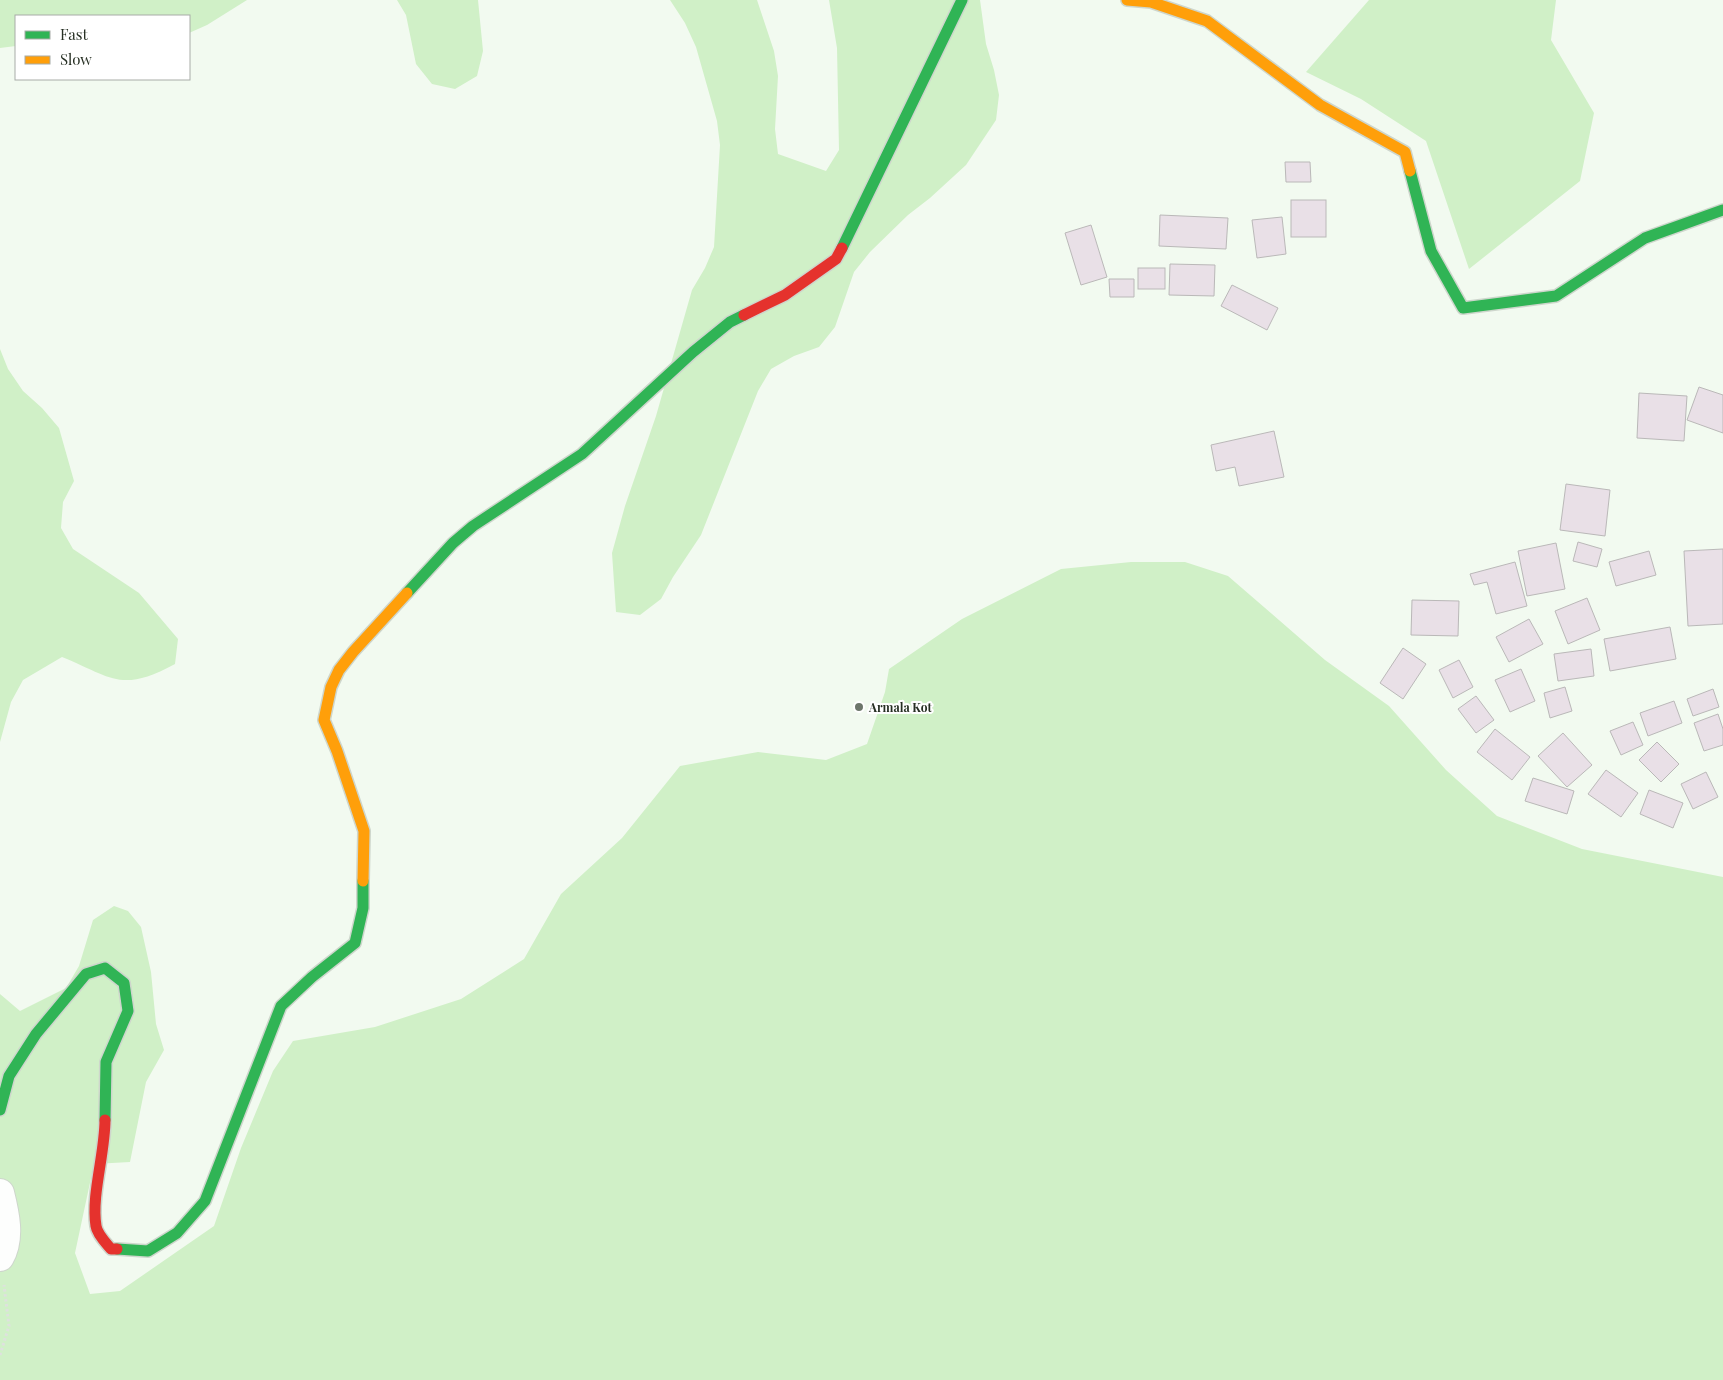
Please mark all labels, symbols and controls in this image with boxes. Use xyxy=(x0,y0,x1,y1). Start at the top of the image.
legend xyxy=(15,15,190,80)
text: Fast xyxy=(60,24,89,44)
text: Slow xyxy=(60,49,92,69)
place label: Armala Kot xyxy=(868,699,933,715)
marker: Armala Kot xyxy=(853,701,865,713)

